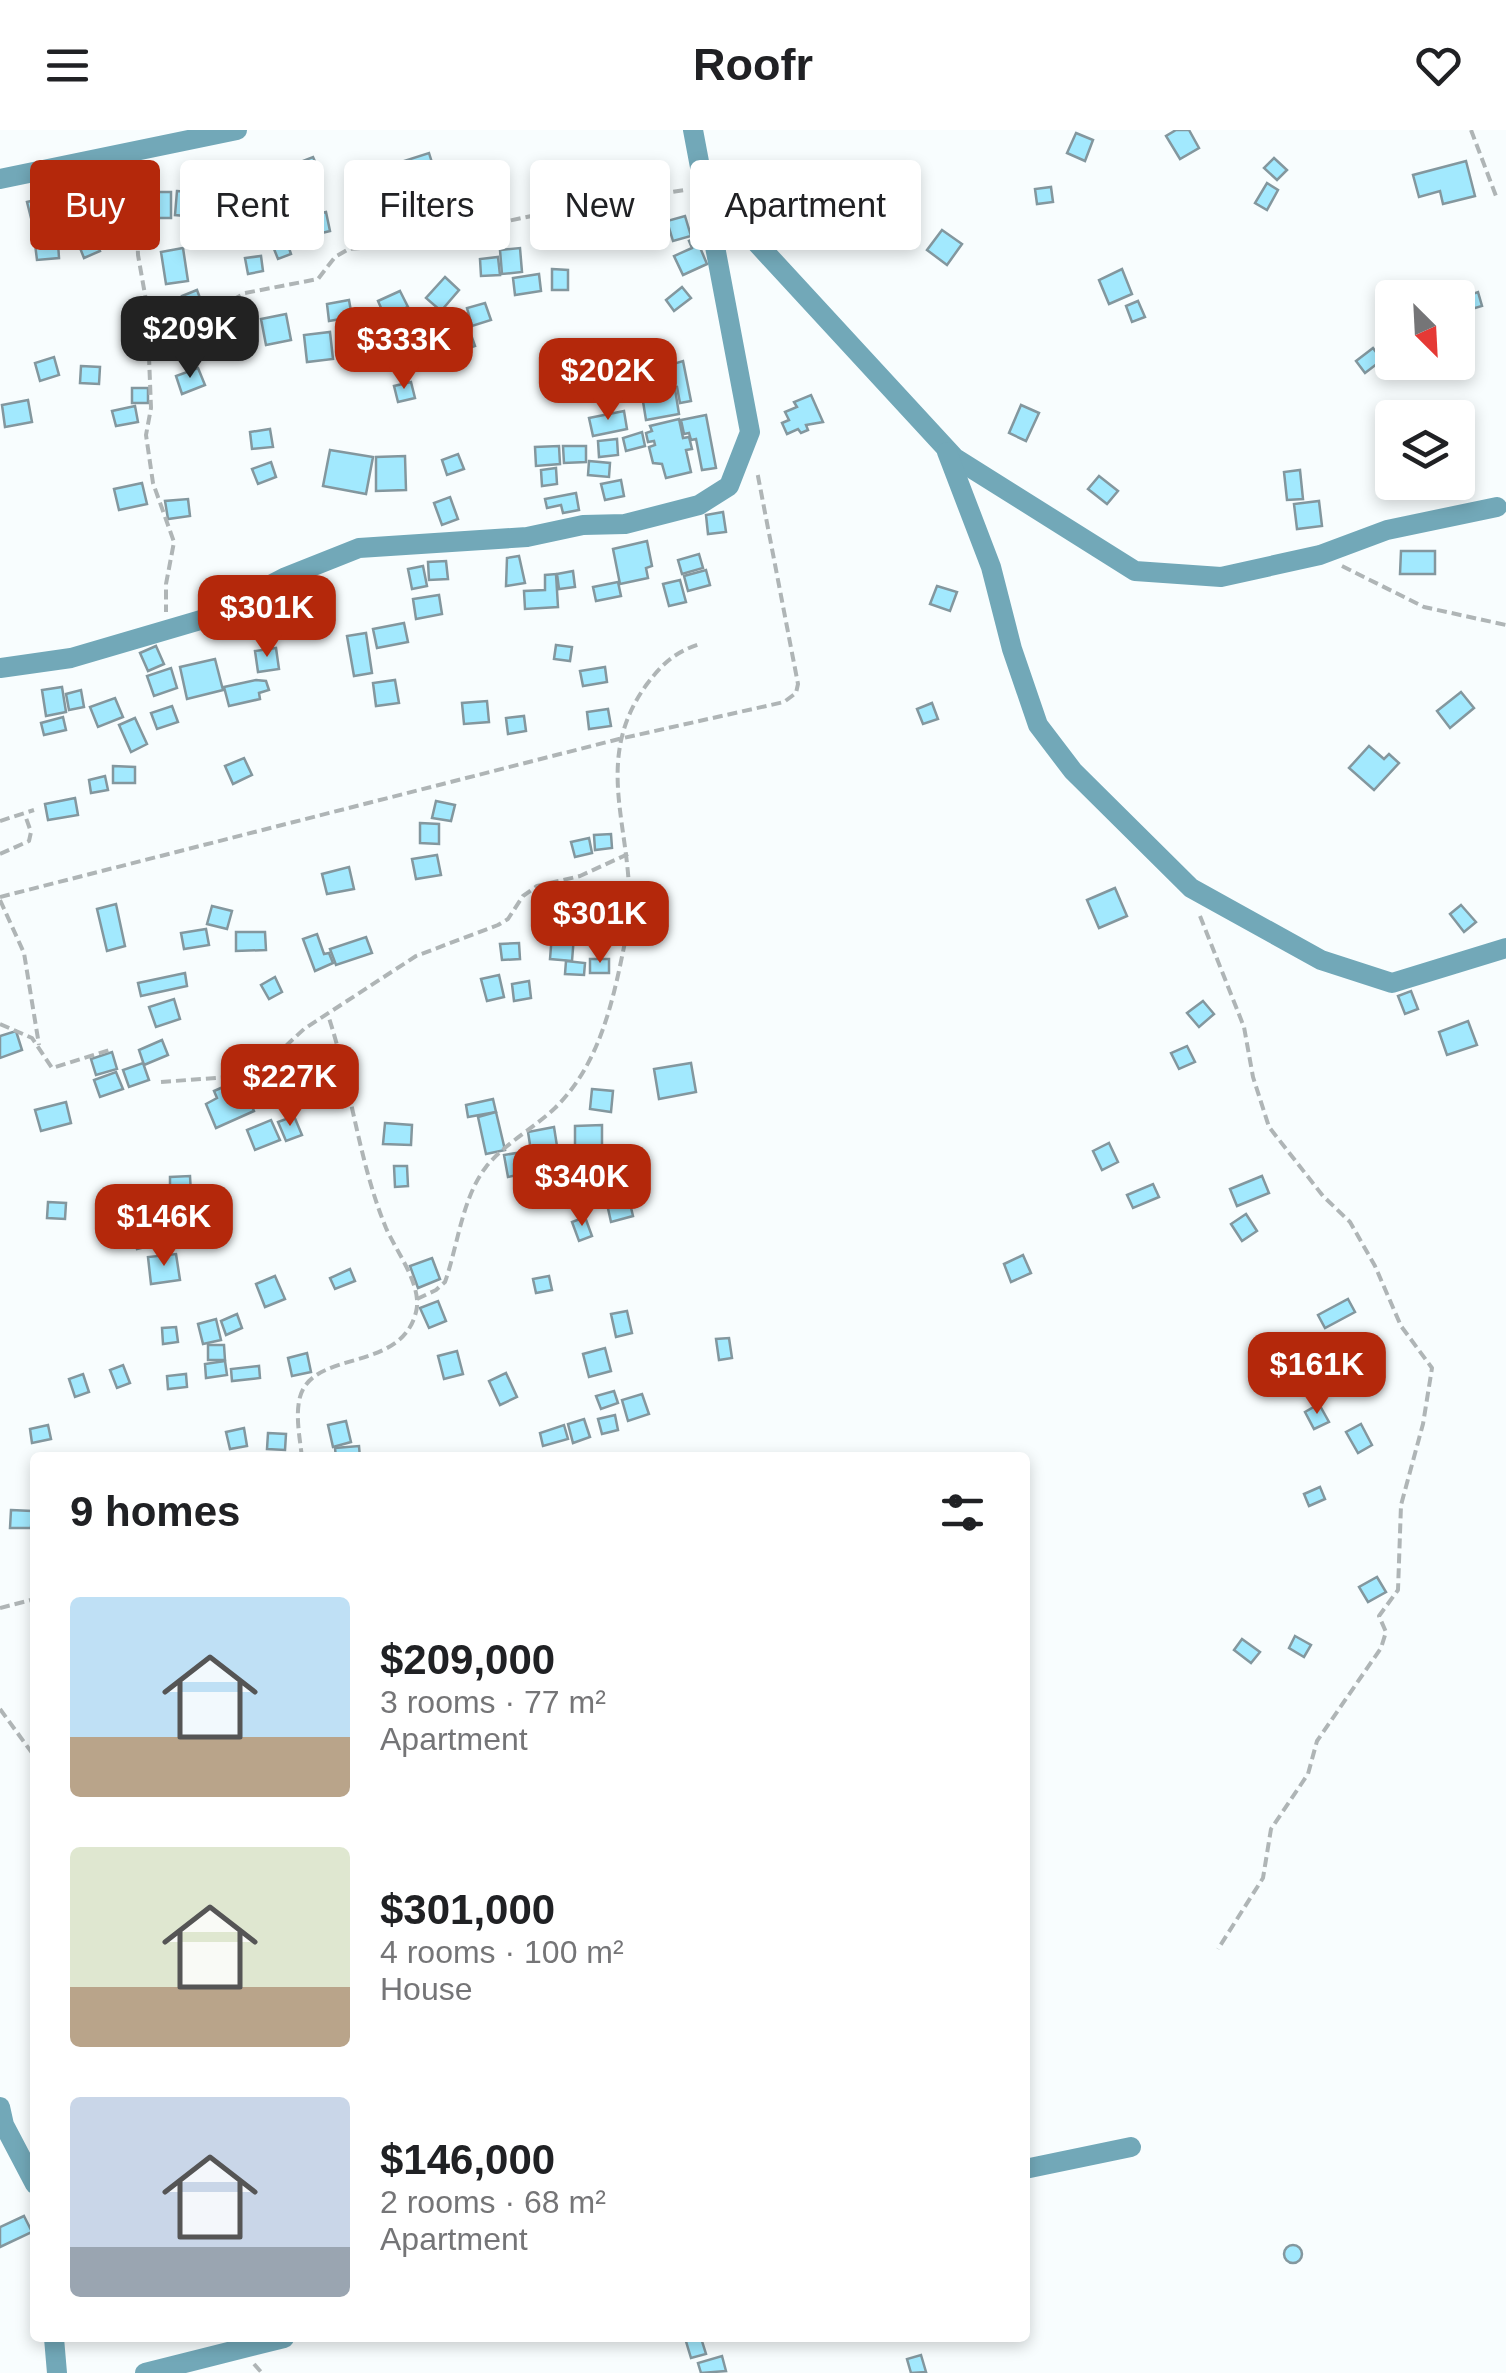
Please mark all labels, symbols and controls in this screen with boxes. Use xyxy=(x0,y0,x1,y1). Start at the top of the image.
icon: menu xyxy=(40,38,95,93)
icon: heart xyxy=(1411,38,1466,93)
text: Roofr xyxy=(693,39,813,90)
chip: Buy xyxy=(30,160,160,250)
chip: Rent xyxy=(180,160,324,250)
chip: Filters xyxy=(344,160,510,250)
chip: New xyxy=(530,160,670,250)
chip: Apartment xyxy=(690,160,921,250)
north arrow xyxy=(1375,280,1475,380)
map controls xyxy=(1375,280,1475,500)
pin: $209K xyxy=(120,296,260,381)
pin: $333K xyxy=(334,307,474,392)
text: $209K xyxy=(143,310,237,346)
text: $333K xyxy=(357,321,451,357)
pin: $202K xyxy=(538,338,678,423)
text: $202K xyxy=(561,352,655,388)
button: layers xyxy=(1375,400,1475,500)
pin: $301K xyxy=(197,575,337,660)
text: $301K xyxy=(220,589,314,625)
pin: $301K xyxy=(530,881,670,966)
text: $301K xyxy=(553,895,647,931)
pin: $227K xyxy=(220,1044,360,1129)
text: $227K xyxy=(243,1058,337,1094)
pin: $340K xyxy=(512,1144,652,1229)
text: $340K xyxy=(535,1158,629,1194)
pin: $146K xyxy=(94,1184,234,1269)
text: $146K xyxy=(117,1198,211,1234)
pin: $161K xyxy=(1247,1332,1387,1417)
text: $161K xyxy=(1270,1346,1364,1382)
icon: filters xyxy=(935,1485,990,1540)
text: 9 homes xyxy=(70,1488,240,1535)
text: $209,000 xyxy=(380,1636,555,1683)
icon: home xyxy=(150,1637,270,1757)
text: 3 rooms · 77 m² xyxy=(380,1684,606,1720)
text: Apartment xyxy=(380,1721,528,1757)
text: $301,000 xyxy=(380,1886,555,1933)
icon: home xyxy=(150,1887,270,2007)
text: 4 rooms · 100 m² xyxy=(380,1934,624,1970)
text: House xyxy=(380,1971,473,2007)
text: $146,000 xyxy=(380,2136,555,2183)
icon: home xyxy=(150,2137,270,2257)
text: 2 rooms · 68 m² xyxy=(380,2184,606,2220)
text: Apartment xyxy=(380,2221,528,2257)

